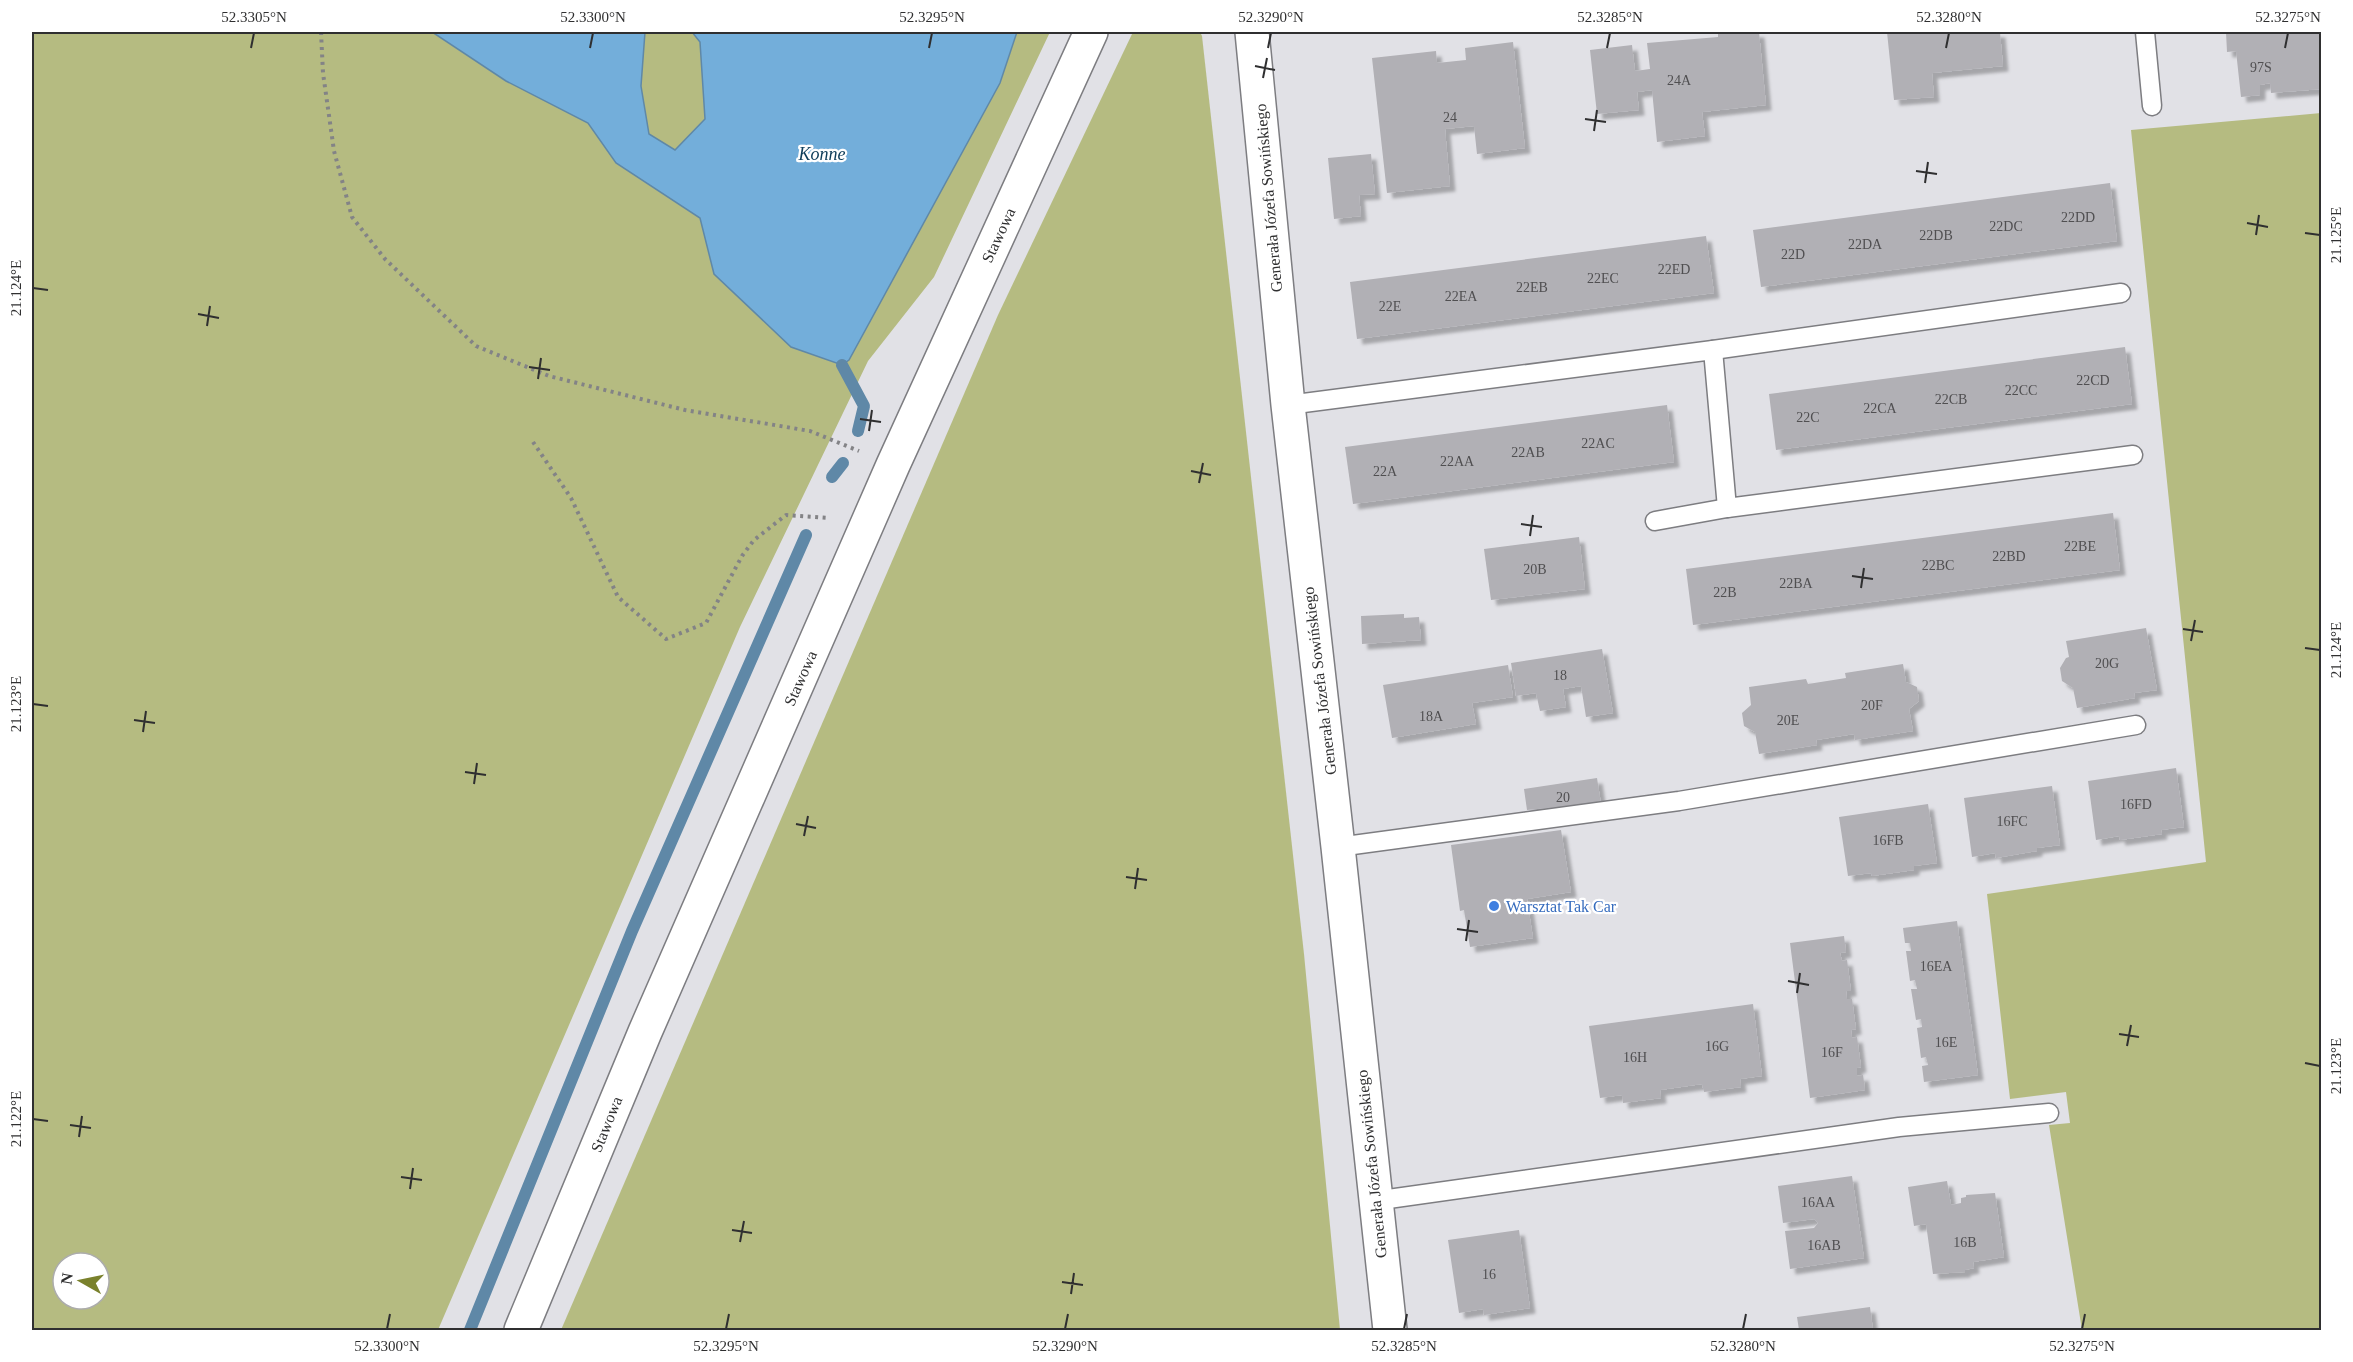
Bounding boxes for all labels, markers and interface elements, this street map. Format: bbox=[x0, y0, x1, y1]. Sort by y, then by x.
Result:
text: 52.3305°N bbox=[221, 9, 287, 25]
text: 52.3300°N bbox=[560, 9, 626, 25]
text: 52.3295°N bbox=[899, 9, 965, 25]
text: 52.3290°N bbox=[1238, 9, 1304, 25]
text: 52.3285°N bbox=[1577, 9, 1643, 25]
text: 52.3280°N bbox=[1916, 9, 1982, 25]
text: 52.3275°N bbox=[2255, 9, 2321, 25]
house number: 97S bbox=[2250, 60, 2272, 75]
house number: 24A bbox=[1667, 73, 1692, 88]
street label: Generała Józefa Sowińskiego bbox=[1252, 103, 1286, 293]
house number: 24 bbox=[1443, 110, 1457, 125]
water label: Konne bbox=[798, 144, 846, 164]
street label: Stawowa bbox=[978, 205, 1019, 265]
text: 21.125°E bbox=[2328, 207, 2344, 263]
house number: 22DD bbox=[2061, 210, 2095, 225]
house number: 22DC bbox=[1989, 219, 2023, 234]
house number: 22DB bbox=[1919, 228, 1953, 243]
house number: 22DA bbox=[1848, 237, 1883, 252]
house number: 22D bbox=[1781, 247, 1805, 262]
text: 21.124°E bbox=[8, 260, 24, 316]
house number: 22ED bbox=[1658, 262, 1690, 277]
house number: 22EC bbox=[1587, 271, 1619, 286]
house number: 22EB bbox=[1516, 280, 1548, 295]
house number: 22EA bbox=[1445, 289, 1478, 304]
house number: 22E bbox=[1379, 299, 1401, 314]
house number: 22CD bbox=[2076, 373, 2110, 388]
house number: 22CC bbox=[2005, 383, 2037, 398]
house number: 22CB bbox=[1935, 392, 1967, 407]
house number: 22CA bbox=[1863, 401, 1898, 416]
house number: 22C bbox=[1796, 410, 1820, 425]
house number: 22AC bbox=[1581, 436, 1615, 451]
house number: 22AB bbox=[1511, 445, 1545, 460]
house number: 22AA bbox=[1440, 454, 1475, 469]
house number: 22A bbox=[1373, 464, 1398, 479]
house number: 22BE bbox=[2064, 539, 2096, 554]
house number: 22BD bbox=[1992, 549, 2026, 564]
house number: 22BC bbox=[1922, 558, 1954, 573]
house number: 20B bbox=[1523, 562, 1547, 577]
house number: 22BA bbox=[1779, 576, 1814, 591]
house number: 22B bbox=[1713, 585, 1737, 600]
street label: Generała Józefa Sowińskiego bbox=[1300, 586, 1340, 776]
text: 21.124°E bbox=[2328, 622, 2344, 678]
street label: Stawowa bbox=[781, 648, 820, 708]
house number: 20G bbox=[2095, 656, 2119, 671]
house number: 18 bbox=[1553, 668, 1567, 683]
text: 21.123°E bbox=[8, 676, 24, 732]
house number: 20F bbox=[1861, 698, 1883, 713]
house number: 18A bbox=[1419, 709, 1444, 724]
house number: 20E bbox=[1777, 713, 1799, 728]
house number: 20 bbox=[1556, 790, 1570, 805]
house number: 16FD bbox=[2120, 797, 2152, 812]
house number: 16FC bbox=[1996, 814, 2028, 829]
house number: 16FB bbox=[1872, 833, 1904, 848]
place label: Warsztat Tak Car bbox=[1506, 898, 1617, 915]
marker: Warsztat Tak Car bbox=[1487, 899, 1501, 913]
house number: 16EA bbox=[1920, 959, 1953, 974]
house number: 16E bbox=[1935, 1035, 1957, 1050]
text: 21.123°E bbox=[2328, 1038, 2344, 1094]
house number: 16G bbox=[1705, 1039, 1729, 1054]
house number: 16F bbox=[1821, 1045, 1843, 1060]
house number: 16H bbox=[1623, 1050, 1647, 1065]
street label: Generała Józefa Sowińskiego bbox=[1353, 1069, 1391, 1259]
text: 21.122°E bbox=[8, 1091, 24, 1147]
street label: Stawowa bbox=[588, 1094, 625, 1155]
house number: 16AA bbox=[1801, 1195, 1836, 1210]
house number: 16B bbox=[1953, 1235, 1977, 1250]
house number: 16AB bbox=[1807, 1238, 1841, 1253]
north arrow bbox=[51, 1251, 111, 1311]
house number: 16 bbox=[1482, 1267, 1496, 1282]
text: N bbox=[57, 1271, 76, 1286]
text: 52.3300°N bbox=[354, 1338, 420, 1354]
text: 52.3295°N bbox=[693, 1338, 759, 1354]
text: 52.3290°N bbox=[1032, 1338, 1098, 1354]
text: 52.3285°N bbox=[1371, 1338, 1437, 1354]
text: 52.3280°N bbox=[1710, 1338, 1776, 1354]
text: 52.3275°N bbox=[2049, 1338, 2115, 1354]

